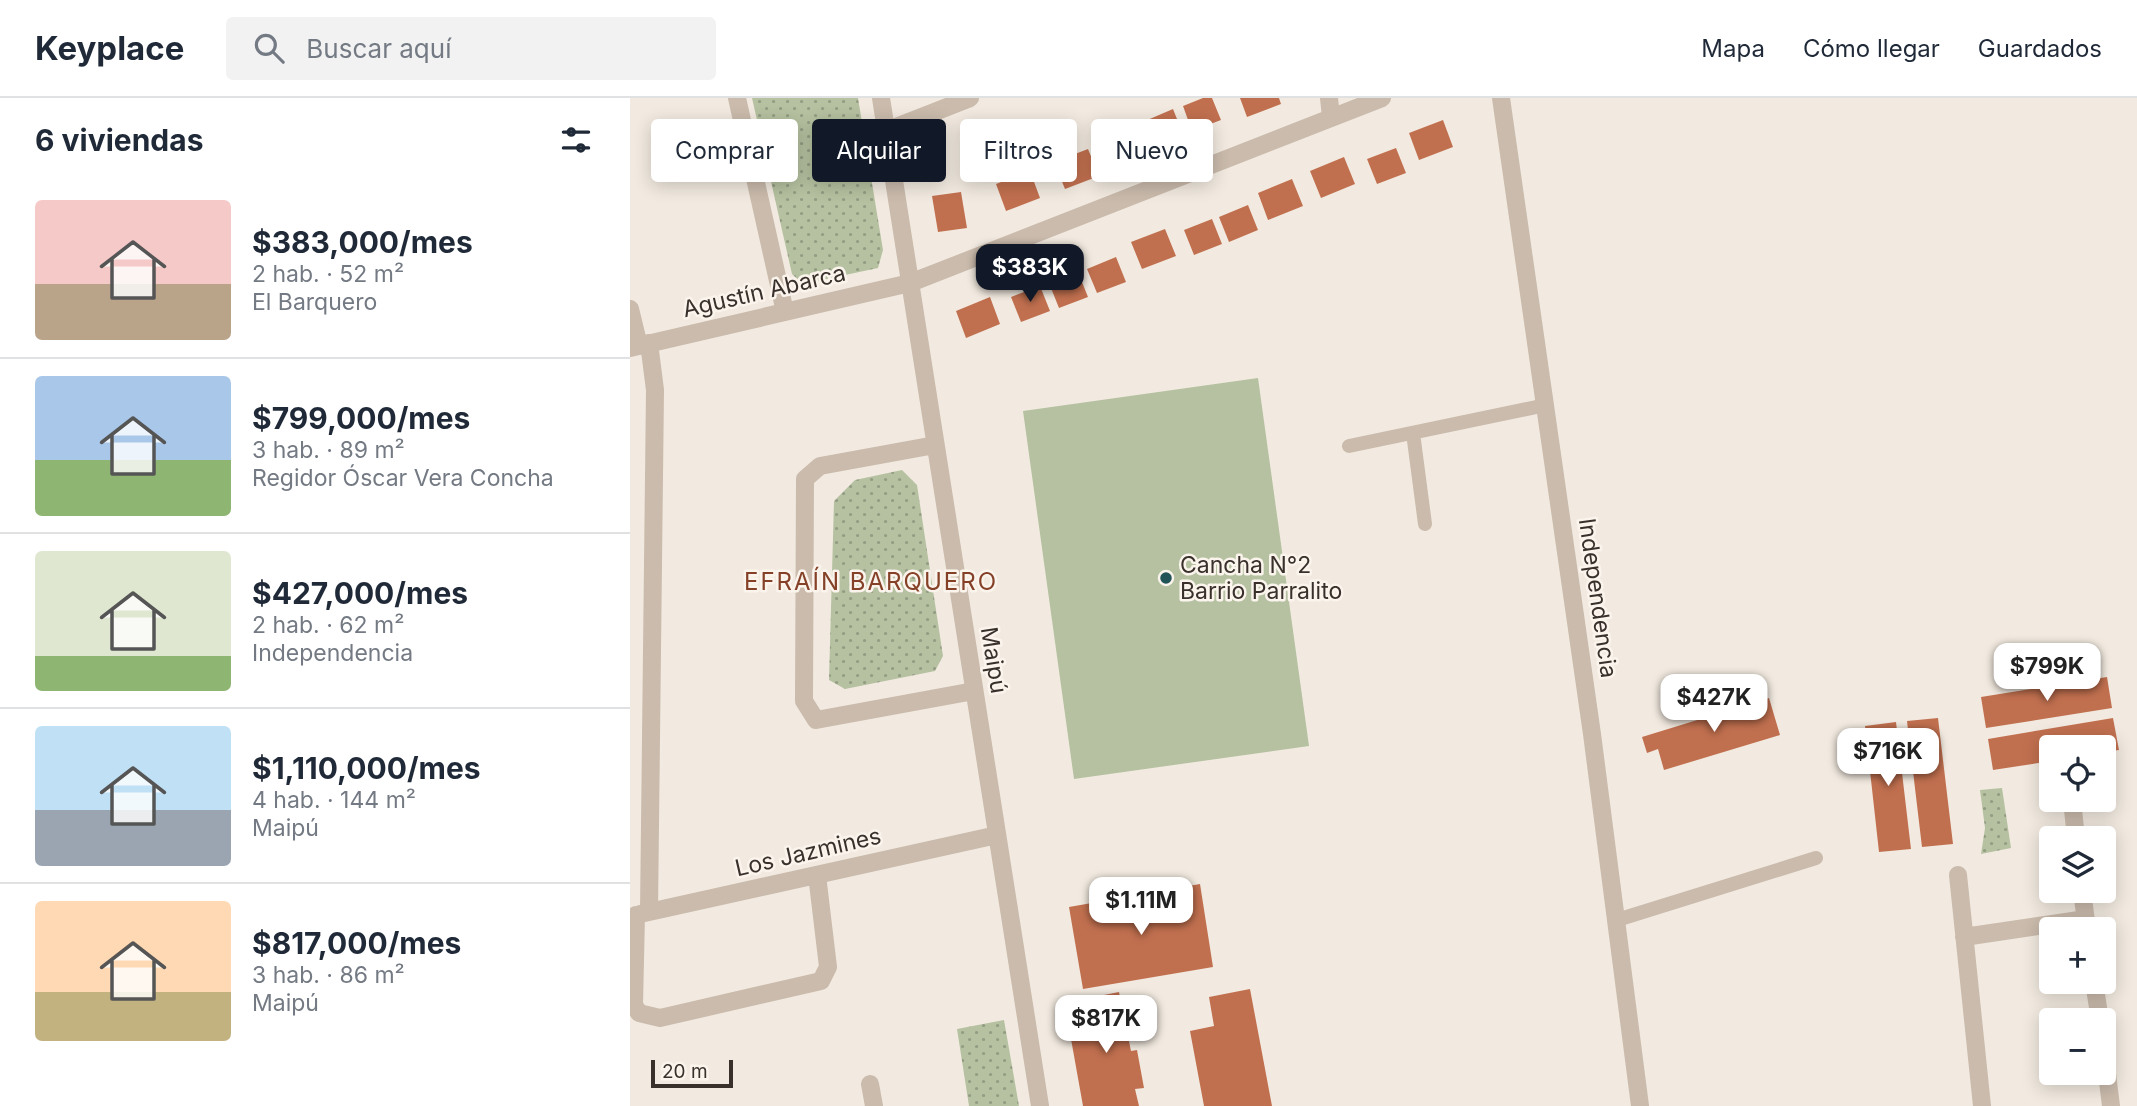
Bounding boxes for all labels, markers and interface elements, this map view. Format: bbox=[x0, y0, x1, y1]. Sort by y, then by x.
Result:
search box bbox=[226, 17, 716, 80]
text: Keyplace bbox=[35, 28, 184, 68]
icon: search bbox=[250, 29, 288, 67]
text: Buscar aquí bbox=[306, 33, 451, 64]
text: Mapa bbox=[1701, 34, 1765, 63]
text: Cómo llegar bbox=[1803, 34, 1940, 63]
text: Guardados bbox=[1978, 34, 2102, 63]
chip: Comprar bbox=[651, 119, 798, 182]
chip: Alquilar bbox=[812, 119, 946, 182]
chip: Filtros bbox=[960, 119, 1077, 182]
chip: Nuevo bbox=[1091, 119, 1213, 182]
icon: filters bbox=[557, 121, 595, 159]
text: 6 viviendas bbox=[35, 122, 204, 158]
text: $383,000/mes bbox=[252, 224, 473, 260]
icon: home bbox=[91, 228, 175, 312]
pin: $383K bbox=[981, 244, 1079, 304]
text: $383K bbox=[992, 253, 1068, 281]
street label: Agustín Abarca bbox=[680, 259, 848, 323]
text: 2 hab. · 52 m² bbox=[252, 260, 404, 288]
text: El Barquero bbox=[252, 288, 377, 316]
text: $799,000/mes bbox=[252, 400, 470, 436]
icon: home bbox=[91, 404, 175, 488]
text: 3 hab. · 89 m² bbox=[252, 436, 405, 464]
text: Regidor Óscar Vera Concha bbox=[252, 464, 554, 492]
street label: Independencia bbox=[1573, 516, 1623, 680]
place label: Cancha N°2 Barrio Parralito bbox=[1180, 551, 1342, 605]
district label: EFRAÍN BARQUERO bbox=[744, 566, 998, 596]
marker: Cancha N°2 Barrio Parralito bbox=[1158, 570, 1174, 586]
text: $427,000/mes bbox=[252, 575, 468, 611]
icon: home bbox=[91, 579, 175, 663]
text: 2 hab. · 62 m² bbox=[252, 611, 404, 639]
street label: Maipú bbox=[975, 625, 1013, 695]
text: Independencia bbox=[252, 639, 413, 667]
pin: $799K bbox=[1998, 644, 2096, 703]
text: $799K bbox=[2010, 652, 2084, 680]
pin: $427K bbox=[1665, 674, 1763, 734]
text: $427K bbox=[1676, 683, 1752, 711]
pin: $716K bbox=[1839, 728, 1937, 788]
map controls bbox=[2039, 735, 2116, 1085]
button: locate bbox=[2039, 735, 2116, 812]
text: $716K bbox=[1853, 737, 1923, 765]
text: $1,110,000/mes bbox=[252, 750, 481, 786]
icon: home bbox=[91, 754, 175, 838]
text: 4 hab. · 144 m² bbox=[252, 786, 416, 814]
text: Maipú bbox=[252, 814, 319, 842]
street label: Los Jazmines bbox=[732, 822, 884, 882]
button: layers bbox=[2039, 826, 2116, 903]
pin: $1.11M bbox=[1084, 878, 1198, 937]
text: $1.11M bbox=[1105, 886, 1177, 914]
button: + bbox=[2039, 917, 2116, 994]
text: $817,000/mes bbox=[252, 925, 461, 961]
icon: home bbox=[91, 929, 175, 1013]
text: 3 hab. · 86 m² bbox=[252, 961, 405, 989]
text: Maipú bbox=[252, 989, 319, 1017]
pin: $817K bbox=[1057, 996, 1155, 1055]
text: $817K bbox=[1071, 1004, 1141, 1032]
button: − bbox=[2039, 1008, 2116, 1085]
scale bar bbox=[651, 1057, 733, 1089]
text: 20 m bbox=[662, 1060, 708, 1083]

